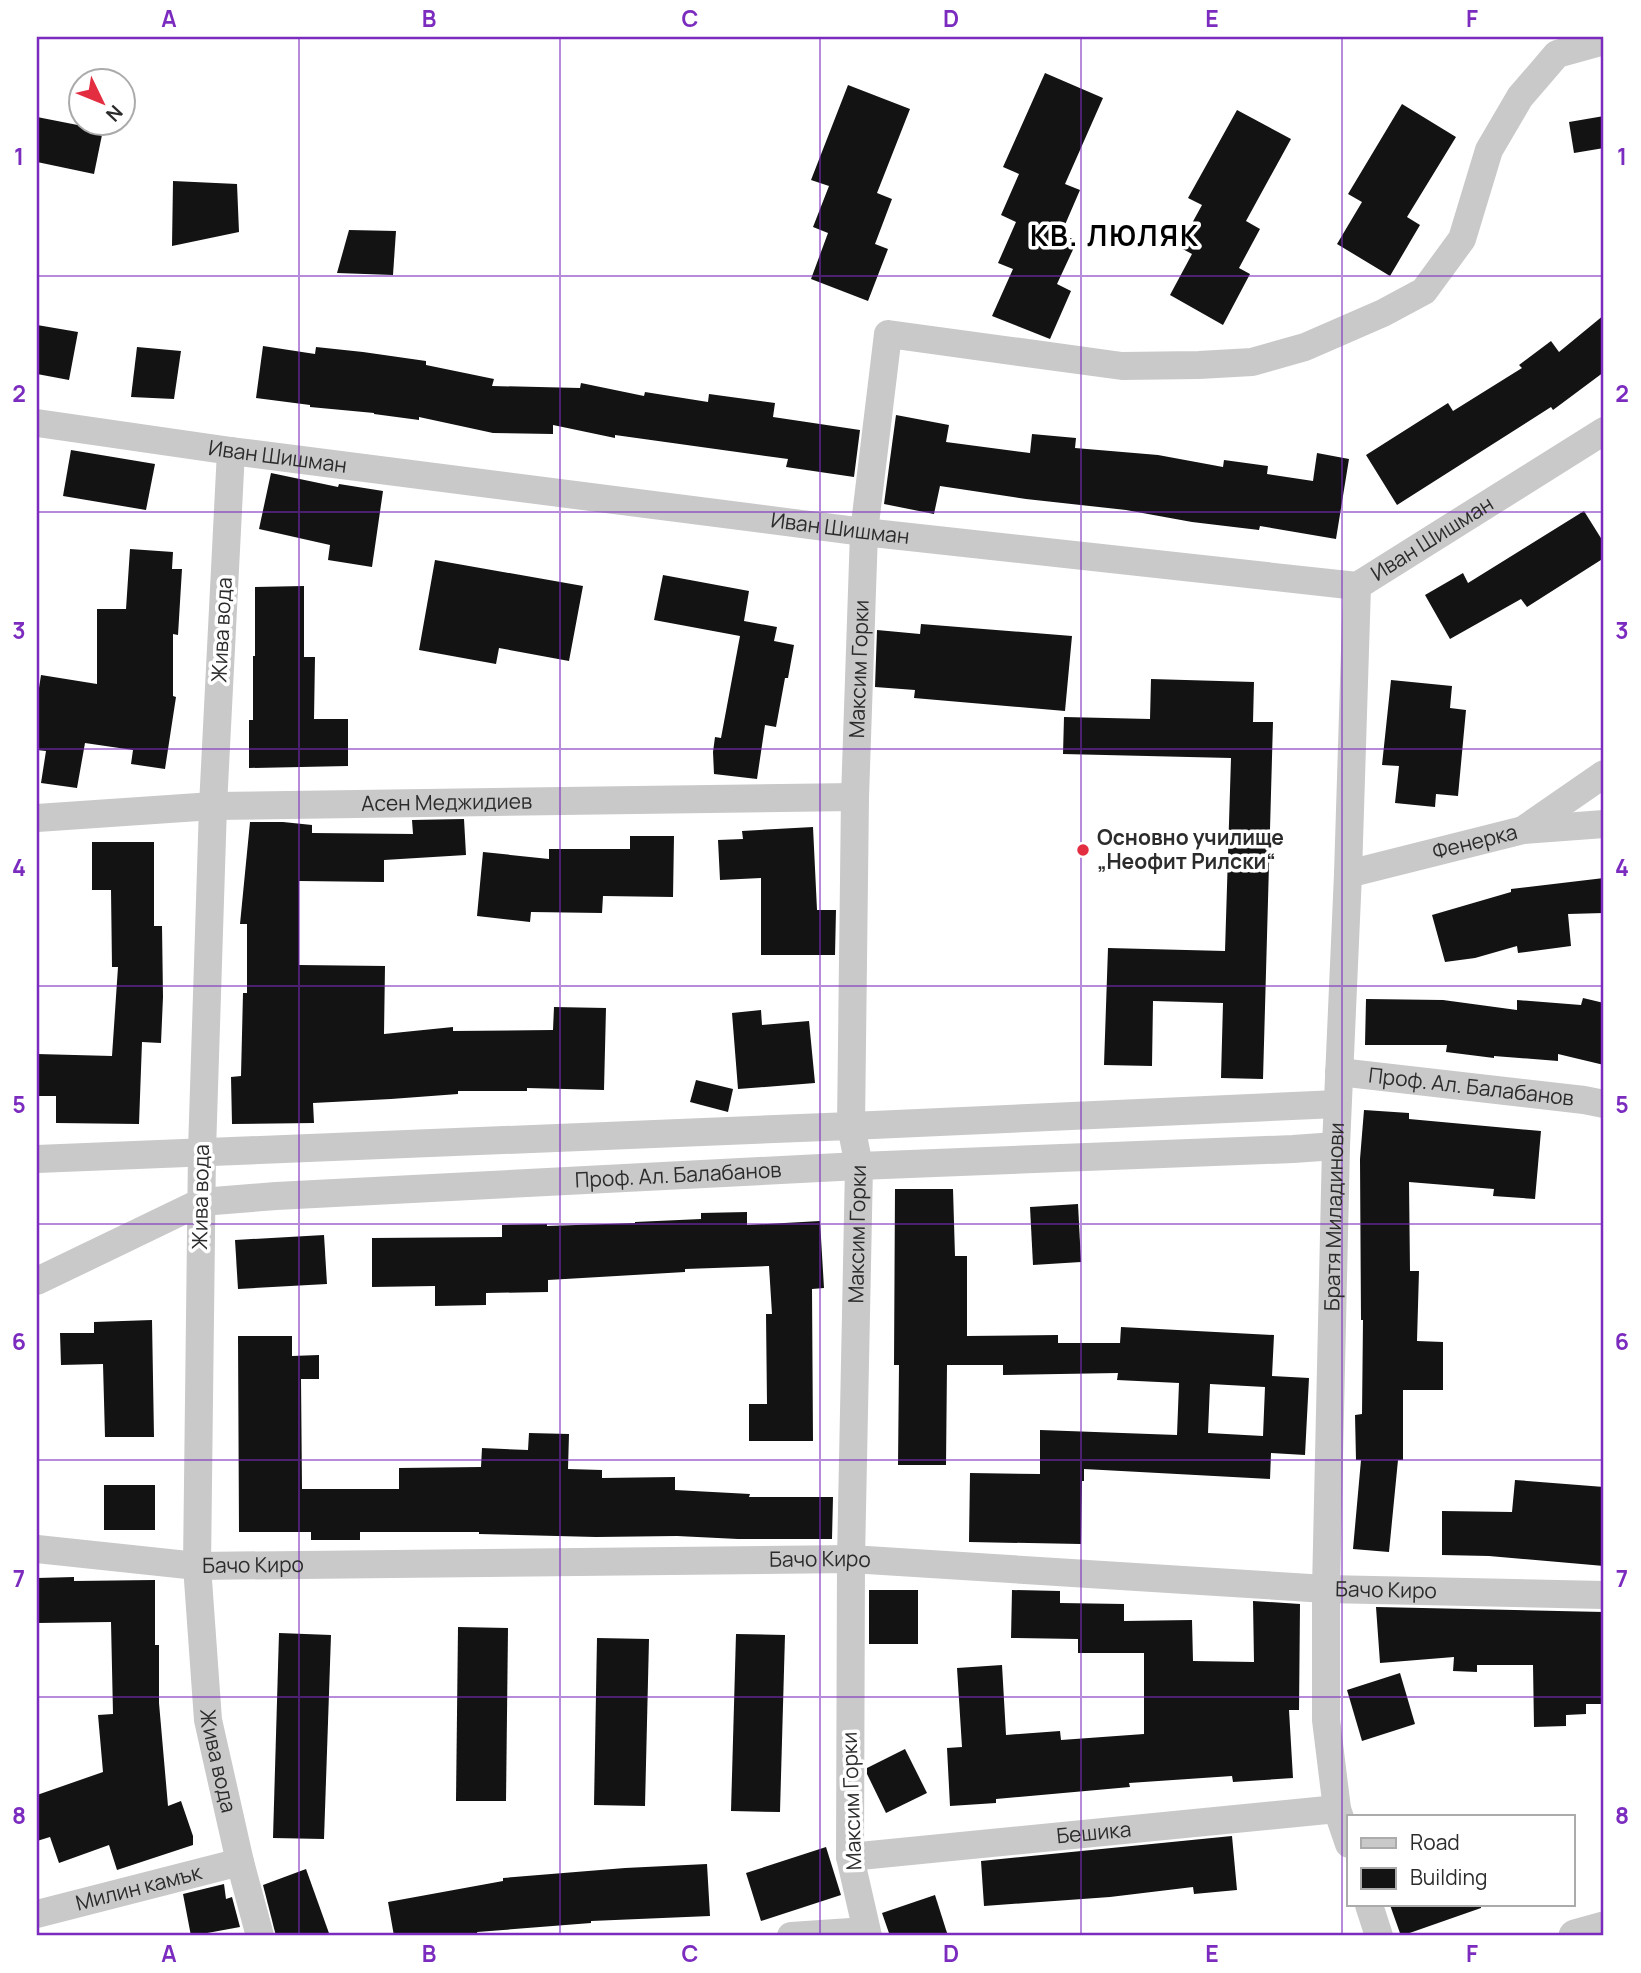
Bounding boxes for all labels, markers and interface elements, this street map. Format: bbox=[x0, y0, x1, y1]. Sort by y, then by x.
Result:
text: A bbox=[161, 2, 177, 34]
text: B bbox=[422, 2, 436, 34]
text: C bbox=[682, 2, 699, 34]
text: D bbox=[943, 2, 959, 34]
text: E bbox=[1205, 2, 1219, 34]
text: F bbox=[1466, 2, 1478, 34]
north arrow bbox=[66, 66, 136, 136]
text: N bbox=[100, 100, 129, 127]
text: 1 bbox=[14, 140, 24, 172]
text: 1 bbox=[1617, 140, 1627, 172]
district label: КВ. ЛЮЛЯК bbox=[1030, 216, 1200, 254]
text: 2 bbox=[12, 377, 26, 409]
text: 2 bbox=[1615, 377, 1629, 409]
street label: Иван Шишман bbox=[207, 433, 349, 479]
street label: Иван Шишман bbox=[1365, 489, 1498, 587]
street label: Иван Шишман bbox=[769, 505, 911, 550]
street label: Жива вода bbox=[204, 576, 238, 683]
street label: Максим Горки bbox=[842, 599, 875, 739]
text: 3 bbox=[12, 614, 26, 646]
text: 3 bbox=[1615, 614, 1629, 646]
street label: Асен Меджидиев bbox=[361, 787, 532, 817]
street label: Фенерка bbox=[1429, 817, 1520, 865]
place label: Основно училище „Неофит Рилски“ bbox=[1097, 823, 1284, 875]
marker: Основно училище „Неофит Рилски“ bbox=[1075, 842, 1091, 858]
text: 4 bbox=[12, 851, 26, 883]
text: 4 bbox=[1615, 851, 1629, 883]
street label: Проф. Ал. Балабанов bbox=[1367, 1060, 1576, 1112]
text: 5 bbox=[12, 1088, 26, 1120]
text: 5 bbox=[1615, 1088, 1629, 1120]
street label: Братя Миладинови bbox=[1317, 1122, 1350, 1311]
street label: Жива вода bbox=[185, 1144, 215, 1250]
street label: Проф. Ал. Балабанов bbox=[574, 1155, 782, 1194]
street label: Максим Горки bbox=[841, 1165, 872, 1304]
text: 6 bbox=[12, 1325, 26, 1357]
text: 6 bbox=[1615, 1325, 1629, 1357]
street label: Бачо Киро bbox=[769, 1544, 872, 1573]
street label: Бачо Киро bbox=[202, 1550, 304, 1579]
text: 7 bbox=[13, 1562, 25, 1594]
text: 7 bbox=[1616, 1562, 1628, 1594]
street label: Бачо Киро bbox=[1335, 1574, 1437, 1604]
street label: Жива вода bbox=[194, 1708, 243, 1815]
street label: Максим Горки bbox=[835, 1731, 867, 1871]
text: 8 bbox=[12, 1799, 26, 1831]
text: 8 bbox=[1615, 1799, 1629, 1831]
street label: Бешика bbox=[1055, 1814, 1132, 1850]
legend bbox=[1347, 1815, 1574, 1906]
text: Road bbox=[1410, 1828, 1460, 1856]
street label: Милин камък bbox=[72, 1857, 205, 1917]
text: Building bbox=[1410, 1863, 1487, 1891]
text: A bbox=[161, 1937, 177, 1969]
text: B bbox=[422, 1937, 436, 1969]
text: C bbox=[682, 1937, 699, 1969]
text: D bbox=[943, 1937, 959, 1969]
text: E bbox=[1205, 1937, 1219, 1969]
text: F bbox=[1466, 1937, 1478, 1969]

